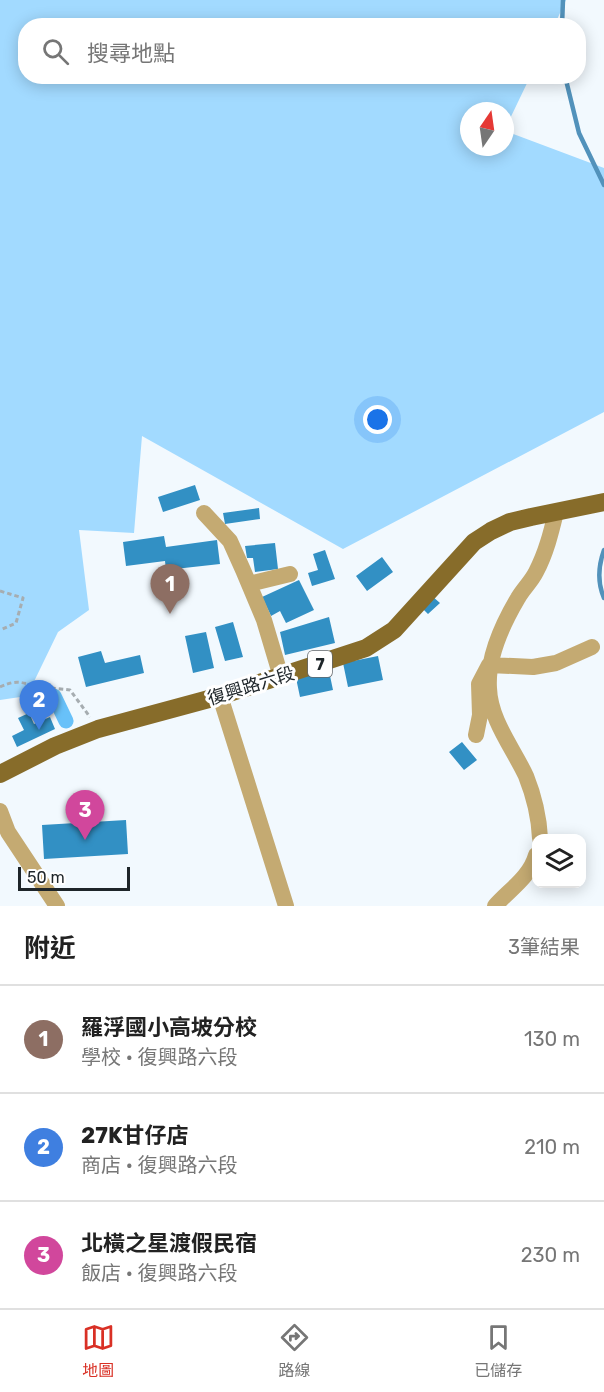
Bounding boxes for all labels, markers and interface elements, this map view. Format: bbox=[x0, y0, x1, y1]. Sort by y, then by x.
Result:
search box bbox=[18, 18, 586, 84]
icon: search bbox=[39, 35, 72, 68]
text: 搜尋地點 bbox=[87, 40, 175, 67]
north arrow bbox=[460, 102, 514, 156]
your location bbox=[363, 405, 392, 434]
pin: 1 bbox=[150, 564, 190, 614]
road number: 7 bbox=[308, 651, 332, 677]
street label: 復興路六段 bbox=[205, 662, 297, 710]
pin: 2 bbox=[20, 680, 58, 730]
pin: 3 bbox=[66, 790, 104, 840]
map controls bbox=[532, 834, 586, 888]
button: layers bbox=[532, 834, 586, 888]
scale bar bbox=[18, 864, 130, 892]
text: 50 m bbox=[27, 868, 65, 887]
text: 附近 bbox=[24, 933, 76, 964]
text: 3筆結果 bbox=[508, 935, 580, 959]
text: 羅浮國小高坡分校 bbox=[81, 1014, 257, 1041]
text: 1 bbox=[39, 1027, 48, 1051]
text: 130 m bbox=[524, 1027, 580, 1051]
text: 學校 · 復興路六段 bbox=[81, 1045, 237, 1069]
text: 27K甘仔店 bbox=[81, 1122, 189, 1149]
text: 2 bbox=[37, 1135, 50, 1159]
text: 210 m bbox=[524, 1135, 580, 1159]
text: 商店 · 復興路六段 bbox=[81, 1153, 237, 1177]
text: 北橫之星渡假民宿 bbox=[81, 1230, 257, 1257]
text: 3 bbox=[37, 1243, 50, 1267]
text: 230 m bbox=[521, 1243, 580, 1267]
text: 飯店 · 復興路六段 bbox=[81, 1261, 237, 1285]
tab: 地圖 bbox=[82, 1321, 115, 1381]
tab: 路線 bbox=[278, 1321, 311, 1381]
tab: 已儲存 bbox=[474, 1321, 522, 1381]

